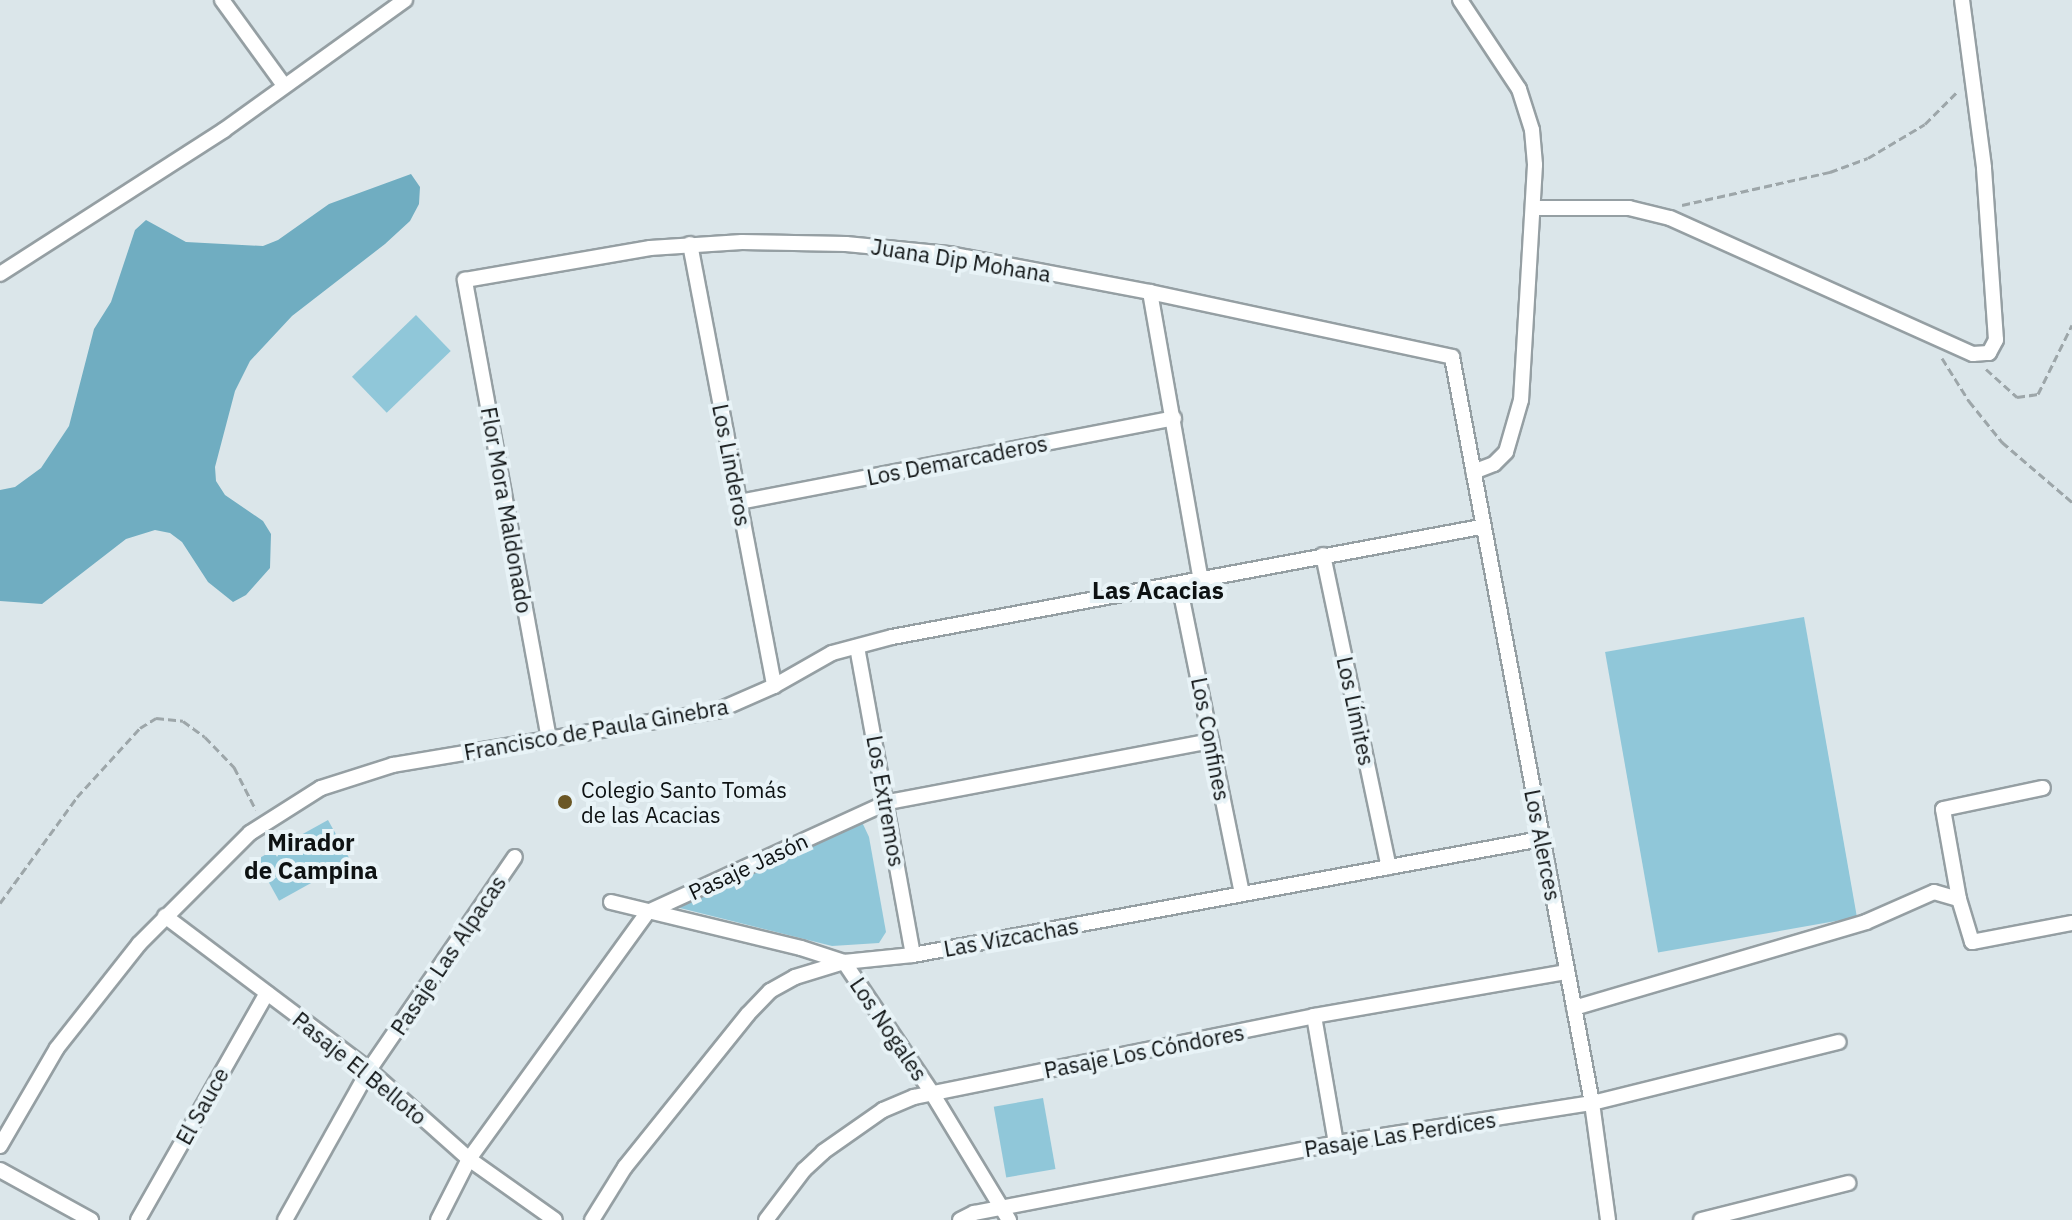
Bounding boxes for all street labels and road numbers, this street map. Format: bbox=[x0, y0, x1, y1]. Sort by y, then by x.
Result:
street label: Juana Dip Mohana bbox=[869, 233, 1053, 287]
street label: Los Linderos bbox=[707, 402, 757, 528]
street label: Flor Mora Maldonado bbox=[476, 405, 538, 615]
street label: Los Demarcaderos bbox=[864, 430, 1050, 490]
street label: Los Límites bbox=[1332, 654, 1380, 768]
street label: Los Confines bbox=[1186, 675, 1236, 803]
street label: Francisco de Paula Ginebra bbox=[462, 693, 730, 765]
street label: Los Extremos bbox=[861, 733, 911, 869]
street label: Los Alerces bbox=[1519, 787, 1567, 903]
street label: Pasaje Jasón bbox=[684, 827, 812, 905]
street label: Pasaje Las Alpacas bbox=[385, 870, 511, 1040]
street label: Las Vizcachas bbox=[942, 912, 1080, 962]
street label: Los Nogales bbox=[845, 972, 933, 1086]
street label: Pasaje El Belloto bbox=[288, 1006, 432, 1130]
street label: Pasaje Los Cóndores bbox=[1042, 1019, 1246, 1083]
street label: El Sauce bbox=[170, 1063, 234, 1149]
street label: Pasaje Las Perdices bbox=[1302, 1106, 1498, 1162]

